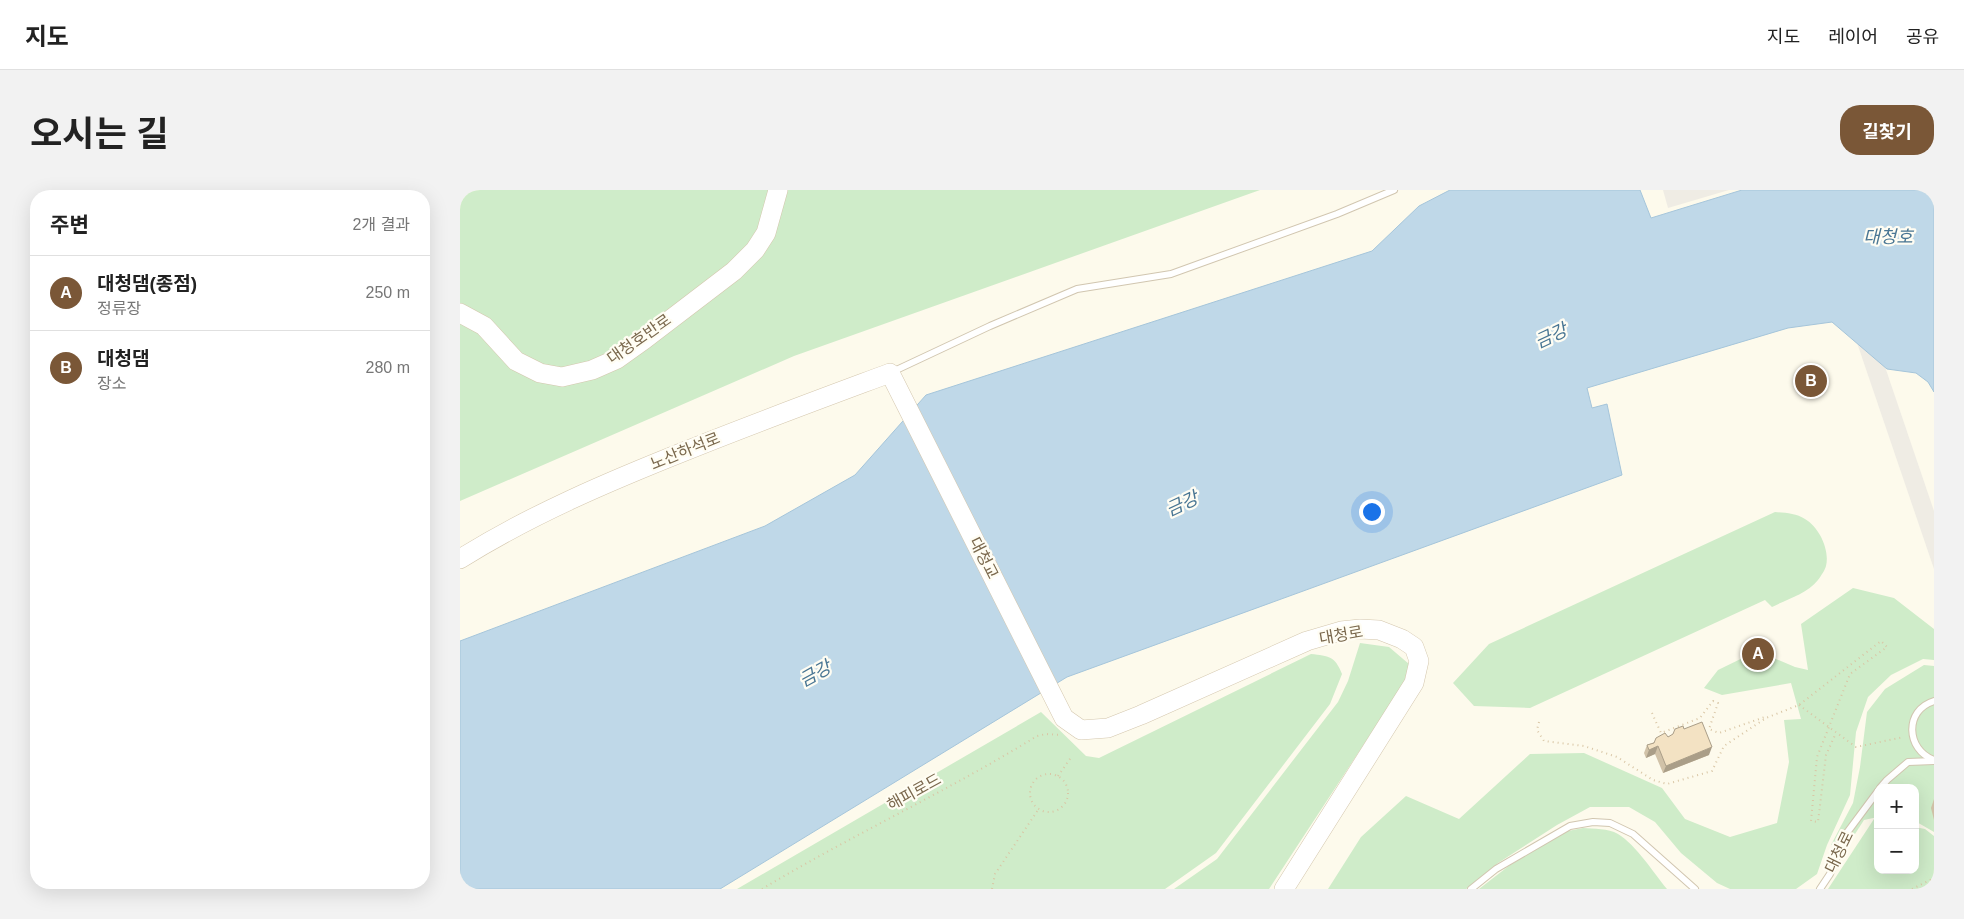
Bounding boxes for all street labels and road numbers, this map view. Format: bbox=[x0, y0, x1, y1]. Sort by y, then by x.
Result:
street label: 대청호반로 bbox=[604, 311, 674, 367]
street label: 노산하석로 bbox=[648, 429, 723, 473]
street label: 대청교 bbox=[966, 534, 1002, 582]
street label: 대청로 bbox=[1318, 623, 1364, 647]
street label: 해피로드 bbox=[884, 770, 944, 814]
street label: 대청로 bbox=[1822, 828, 1856, 876]

